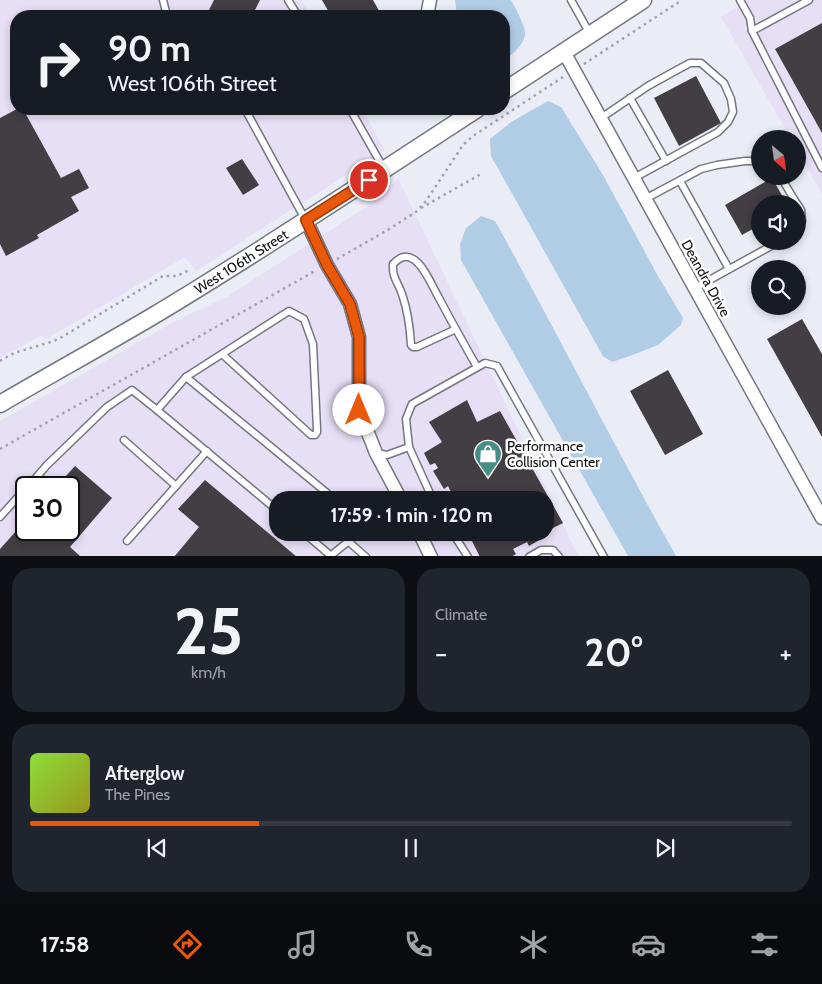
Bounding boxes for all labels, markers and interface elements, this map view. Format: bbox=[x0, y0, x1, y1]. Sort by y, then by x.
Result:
text: 90 m bbox=[108, 27, 191, 70]
icon: right bbox=[25, 30, 90, 95]
text: West 106th Street bbox=[108, 70, 277, 97]
north arrow bbox=[751, 130, 806, 185]
map controls bbox=[751, 130, 806, 315]
pin bbox=[348, 159, 390, 201]
icon: arrive bbox=[355, 166, 383, 194]
button: sound bbox=[751, 195, 806, 250]
street label: West 106th Street bbox=[191, 225, 292, 298]
street label: Deandra Drive bbox=[677, 236, 735, 320]
button: search bbox=[751, 260, 806, 315]
position arrow bbox=[332, 383, 384, 435]
place label: Performance Collision Center bbox=[507, 437, 600, 471]
shop icon: Performance Collision Center bbox=[473, 439, 503, 478]
speed limit sign: 30 bbox=[15, 476, 80, 541]
text: 17:59 · 1 min · 120 m bbox=[331, 504, 492, 527]
text: 25 bbox=[174, 591, 243, 670]
text: Climate bbox=[435, 605, 487, 624]
text: 20° bbox=[585, 629, 642, 676]
text: − bbox=[435, 636, 447, 670]
text: + bbox=[780, 636, 792, 670]
text: km/h bbox=[191, 663, 226, 682]
text: Afterglow bbox=[105, 762, 185, 785]
text: The Pines bbox=[105, 785, 170, 804]
icon: previous bbox=[143, 834, 171, 862]
icon: pause bbox=[397, 834, 425, 862]
icon: next bbox=[651, 834, 679, 862]
icon: directions bbox=[170, 927, 205, 962]
icon: music bbox=[285, 927, 320, 962]
icon: phone bbox=[401, 927, 436, 962]
icon: climate bbox=[516, 927, 551, 962]
icon: car bbox=[631, 927, 666, 962]
icon: filters bbox=[747, 927, 782, 962]
text: 17:58 bbox=[40, 931, 90, 958]

